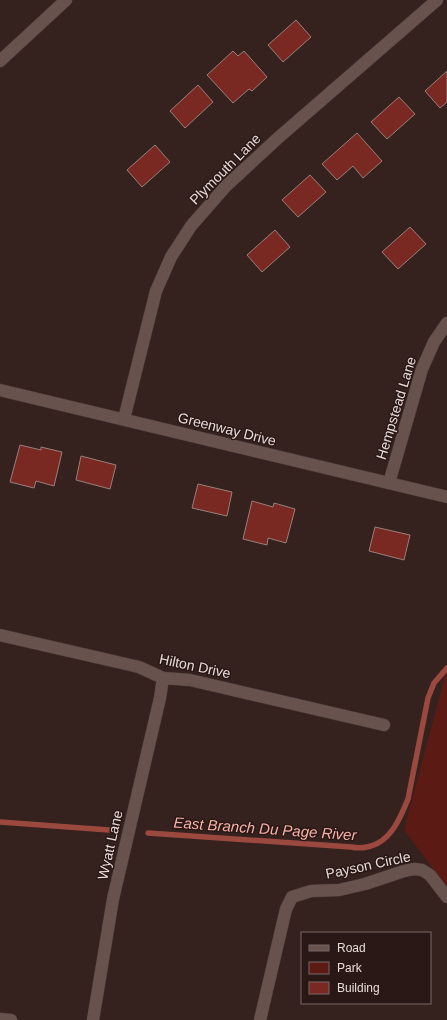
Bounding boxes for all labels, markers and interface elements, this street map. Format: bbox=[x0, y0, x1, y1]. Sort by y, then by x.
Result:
street label: Plymouth Lane bbox=[186, 130, 264, 208]
street label: Hempstead Lane bbox=[373, 354, 419, 461]
street label: Greenway Drive bbox=[176, 409, 278, 449]
street label: Hilton Drive bbox=[158, 651, 232, 681]
street label: Wyatt Lane bbox=[94, 809, 126, 881]
water label: East Branch Du Page River bbox=[173, 814, 358, 843]
street label: Payson Circle bbox=[324, 848, 412, 882]
legend bbox=[301, 932, 431, 1004]
text: Road bbox=[337, 941, 366, 955]
text: Park bbox=[337, 961, 363, 975]
text: Building bbox=[337, 981, 380, 995]

